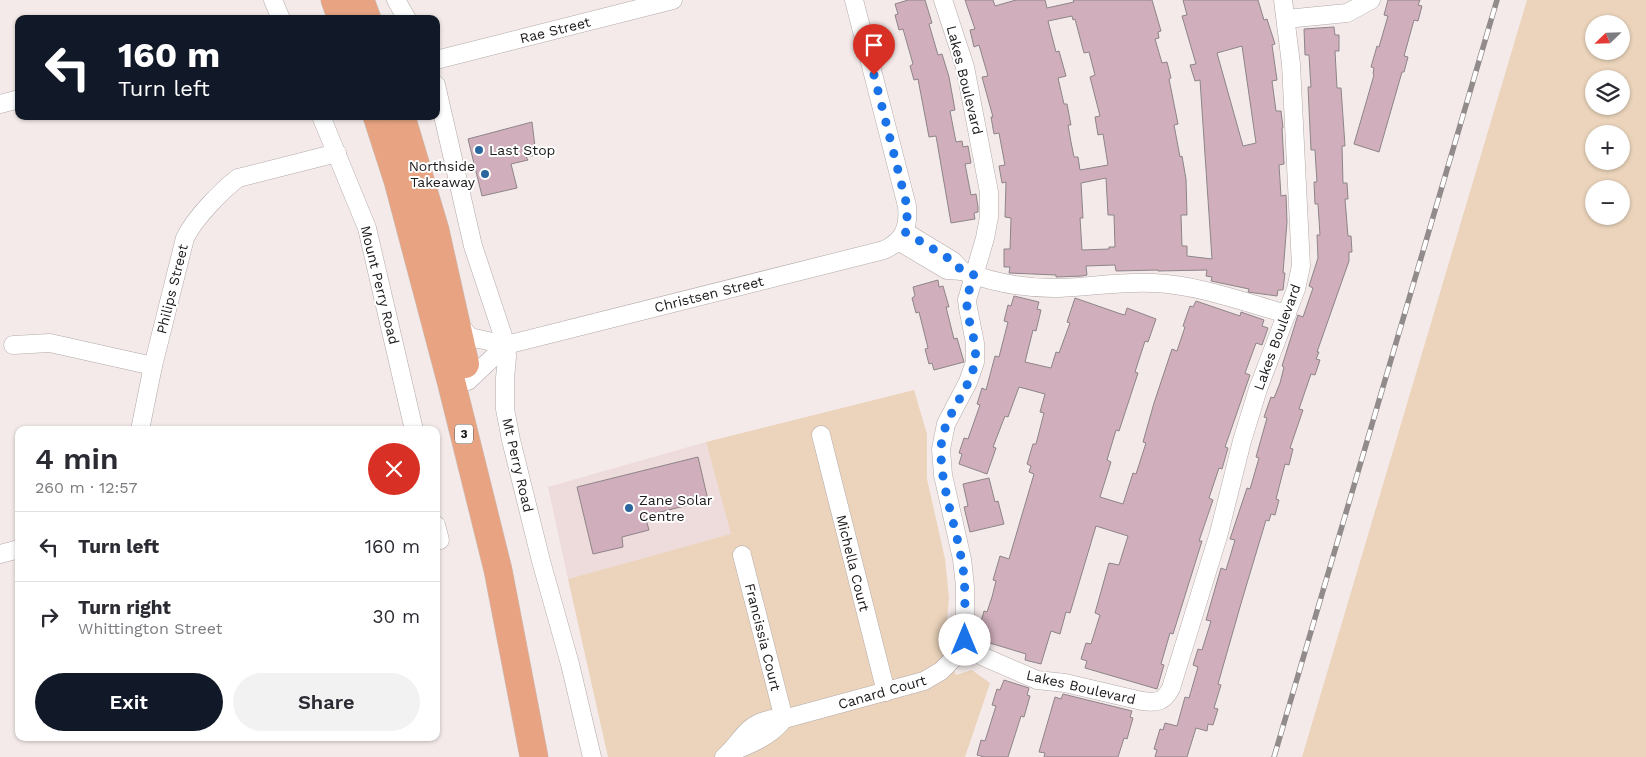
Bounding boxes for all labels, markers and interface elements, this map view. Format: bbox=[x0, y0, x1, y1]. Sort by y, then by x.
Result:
street label: Rae Street bbox=[518, 13, 592, 46]
north arrow bbox=[1585, 15, 1630, 60]
map controls bbox=[1585, 15, 1630, 225]
pin bbox=[853, 24, 895, 75]
street label: Lakes Boulevard bbox=[944, 24, 986, 136]
icon: arrive bbox=[860, 31, 888, 59]
text: 160 m bbox=[118, 34, 220, 76]
icon: left bbox=[35, 35, 100, 100]
button: layers bbox=[1585, 70, 1630, 115]
text: Turn left bbox=[118, 76, 210, 101]
button: + bbox=[1585, 125, 1630, 170]
place label: Last Stop bbox=[489, 142, 555, 158]
marker: Last Stop bbox=[473, 144, 485, 156]
place label: Northside Takeaway bbox=[409, 158, 476, 190]
marker: Northside Takeaway bbox=[479, 168, 491, 180]
button: − bbox=[1585, 180, 1630, 225]
street label: Mount Perry Road bbox=[358, 224, 402, 346]
street label: Philips Street bbox=[153, 242, 191, 336]
street label: Christsen Street bbox=[653, 273, 765, 315]
street label: Lakes Boulevard bbox=[1250, 282, 1304, 392]
street label: Mt Perry Road bbox=[499, 416, 537, 514]
road number: 3 bbox=[455, 424, 473, 444]
text: 4 min bbox=[35, 441, 119, 476]
button: close bbox=[368, 443, 420, 495]
text: 260 m · 12:57 bbox=[35, 478, 138, 497]
place label: Zane Solar Centre bbox=[639, 492, 713, 524]
marker: Zane Solar Centre bbox=[623, 502, 635, 514]
street label: Michella Court bbox=[833, 513, 873, 613]
icon: left bbox=[35, 533, 63, 561]
text: Turn left bbox=[78, 535, 159, 558]
text: 160 m bbox=[365, 535, 420, 558]
street label: Francissia Court bbox=[742, 582, 784, 693]
text: Turn right bbox=[78, 596, 171, 619]
icon: right bbox=[35, 603, 63, 631]
text: 30 m bbox=[373, 605, 420, 628]
position arrow bbox=[938, 613, 990, 665]
text: Whittington Street bbox=[78, 619, 222, 638]
street label: Lakes Boulevard bbox=[1025, 667, 1137, 707]
street label: Canard Court bbox=[836, 672, 928, 712]
button: Exit bbox=[35, 673, 223, 731]
button: Share bbox=[233, 673, 420, 731]

